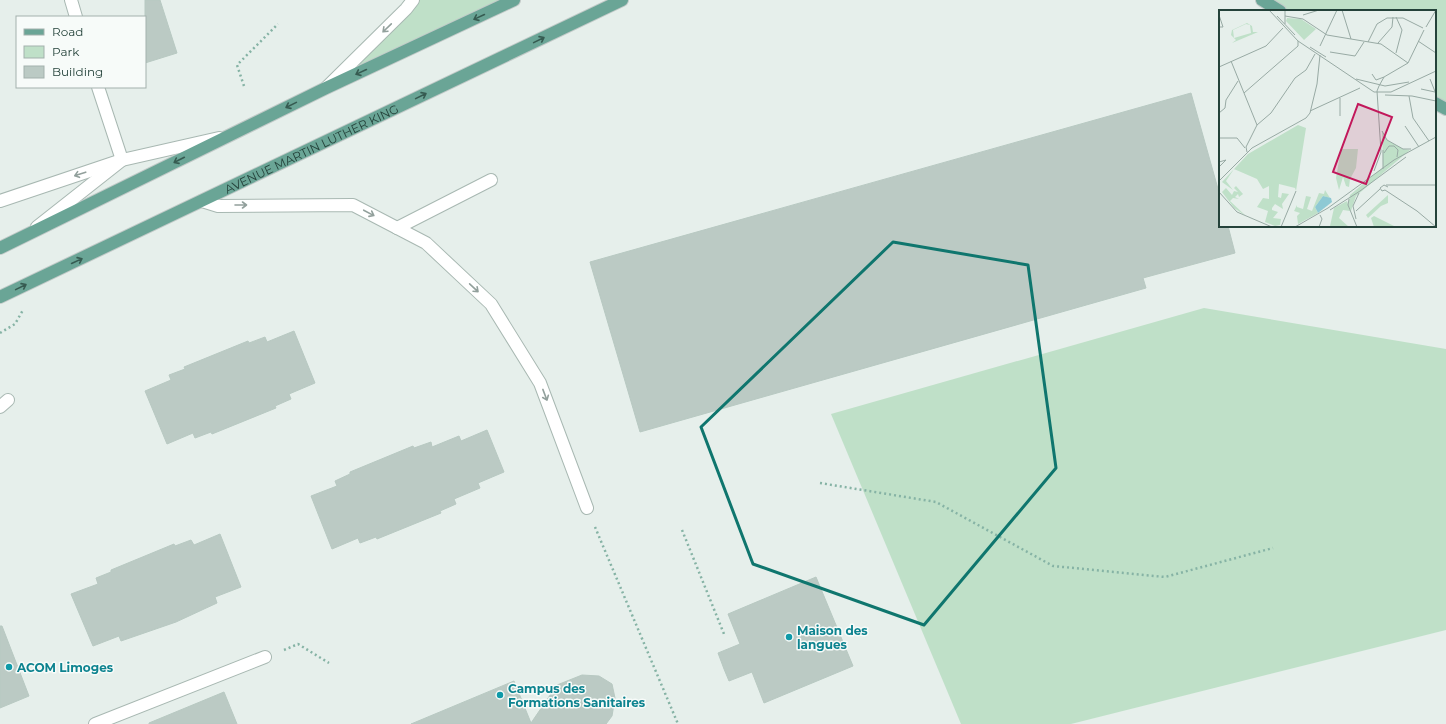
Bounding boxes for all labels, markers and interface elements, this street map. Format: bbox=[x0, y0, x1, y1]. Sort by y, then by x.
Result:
inset map bbox=[1219, 10, 1436, 227]
one-way arrow bbox=[473, 13, 485, 21]
legend bbox=[16, 16, 146, 88]
text: Road bbox=[52, 24, 83, 39]
one-way arrow bbox=[382, 24, 392, 33]
one-way arrow bbox=[532, 36, 544, 43]
text: Park bbox=[52, 44, 80, 59]
text: Building bbox=[52, 64, 103, 79]
one-way arrow bbox=[355, 69, 367, 76]
one-way arrow bbox=[415, 92, 427, 99]
street label: AVENUE MARTIN LUTHER KING bbox=[222, 100, 401, 196]
one-way arrow bbox=[285, 102, 297, 109]
one-way arrow bbox=[173, 157, 185, 164]
one-way arrow bbox=[75, 170, 87, 178]
one-way arrow bbox=[234, 201, 247, 209]
one-way arrow bbox=[362, 210, 374, 217]
one-way arrow bbox=[70, 257, 82, 264]
one-way arrow bbox=[14, 283, 26, 290]
one-way arrow bbox=[469, 283, 479, 292]
one-way arrow bbox=[541, 389, 549, 401]
place label: Maison des langues bbox=[797, 623, 868, 652]
marker: Maison des langues bbox=[784, 632, 794, 642]
place label: ACOM Limoges bbox=[16, 660, 114, 675]
marker: ACOM Limoges bbox=[4, 662, 14, 672]
place label: Campus des Formations Sanitaires bbox=[508, 681, 646, 710]
marker: Campus des Formations Sanitaires bbox=[495, 690, 505, 700]

